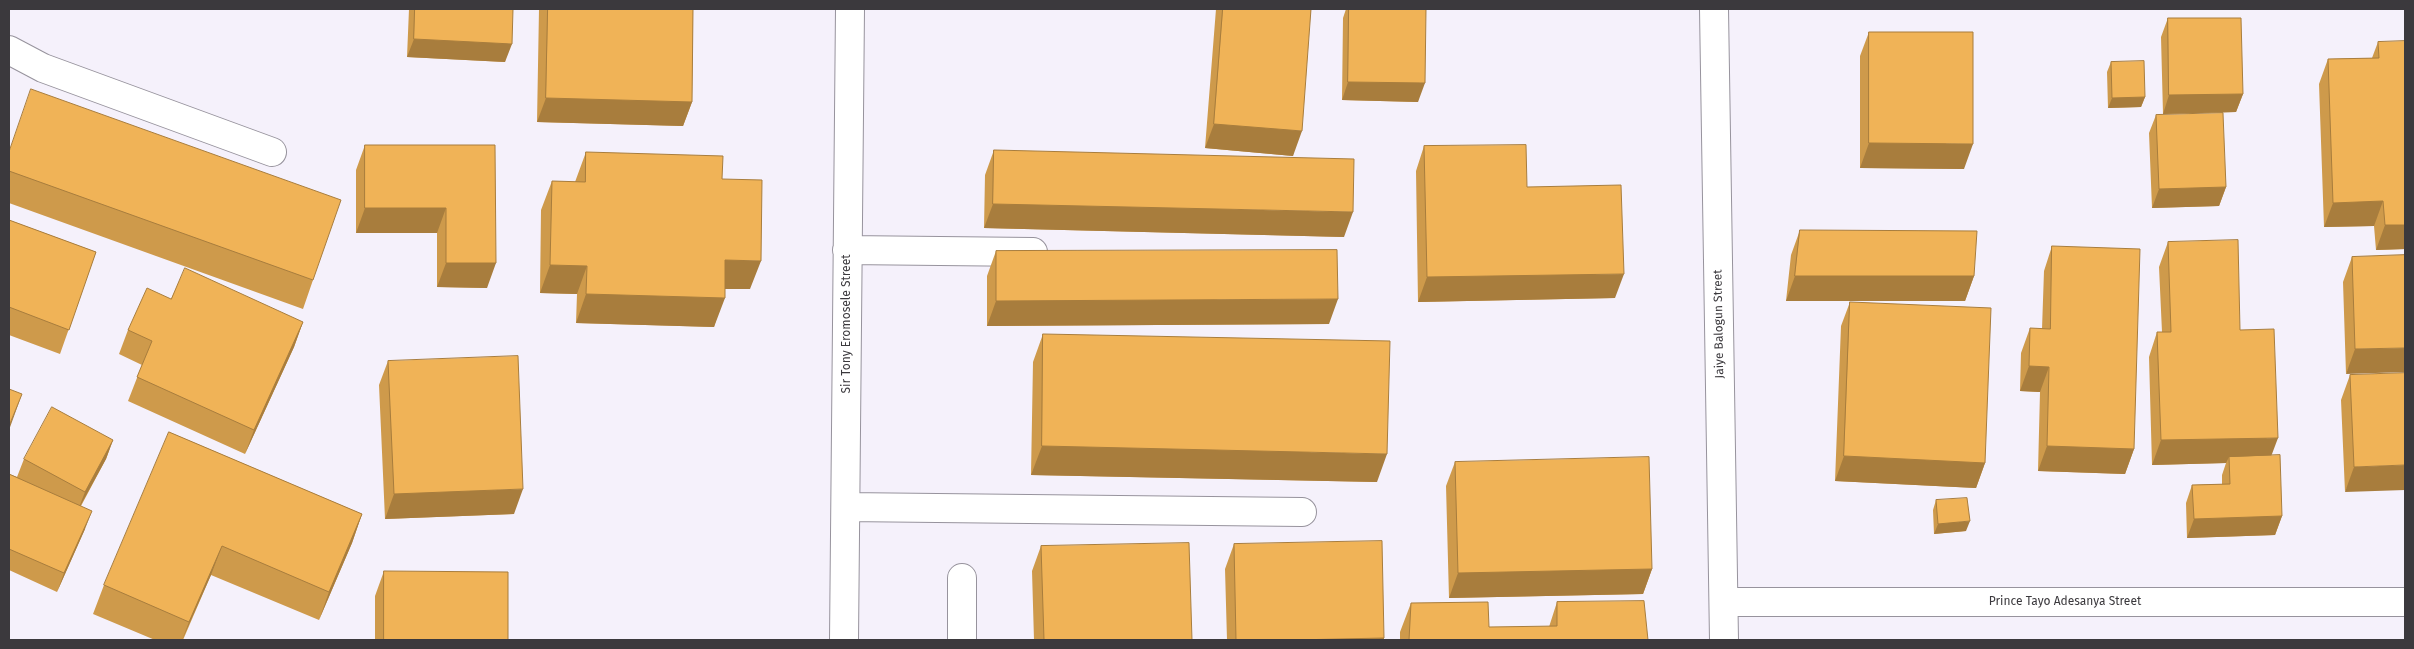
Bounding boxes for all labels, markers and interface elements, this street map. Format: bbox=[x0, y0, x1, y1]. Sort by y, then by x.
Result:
street label: Sir Tony Eromosele Street bbox=[840, 254, 854, 394]
street label: Jaiye Balogun Street bbox=[1711, 269, 1727, 379]
street label: Prince Tayo Adesanya Street bbox=[1989, 595, 2141, 609]

